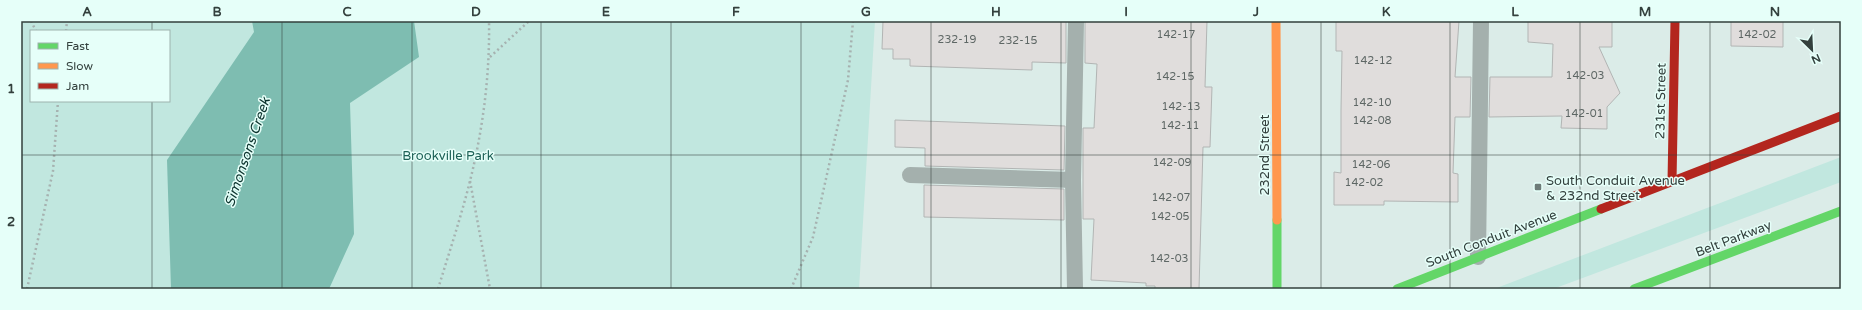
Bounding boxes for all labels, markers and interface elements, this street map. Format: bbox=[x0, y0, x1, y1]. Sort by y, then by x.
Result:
text: A bbox=[82, 4, 92, 20]
text: B bbox=[212, 4, 222, 20]
text: C bbox=[342, 4, 352, 20]
text: D bbox=[471, 4, 481, 20]
text: E bbox=[602, 4, 610, 20]
text: F bbox=[732, 4, 740, 20]
text: G bbox=[861, 4, 871, 20]
text: H bbox=[991, 4, 1001, 20]
text: I bbox=[1124, 4, 1128, 20]
text: J bbox=[1252, 4, 1259, 20]
text: K bbox=[1382, 4, 1391, 20]
text: L bbox=[1511, 4, 1519, 20]
text: M bbox=[1639, 4, 1651, 20]
text: N bbox=[1770, 4, 1780, 20]
house number: 142-17 bbox=[1156, 28, 1196, 41]
house number: 142-02 bbox=[1737, 28, 1777, 41]
legend bbox=[30, 30, 170, 102]
north arrow bbox=[1792, 30, 1832, 70]
house number: 232-19 bbox=[937, 33, 977, 46]
house number: 232-15 bbox=[998, 34, 1038, 47]
text: Fast bbox=[66, 39, 90, 53]
text: N bbox=[1809, 51, 1823, 66]
house number: 142-12 bbox=[1353, 54, 1393, 67]
text: Slow bbox=[66, 59, 93, 73]
street label: 231st Street bbox=[1652, 63, 1670, 139]
house number: 142-03 bbox=[1565, 69, 1605, 82]
house number: 142-15 bbox=[1155, 70, 1195, 83]
text: Jam bbox=[66, 79, 89, 93]
text: 1 bbox=[7, 81, 15, 97]
water label: Simonsons Creek bbox=[221, 94, 275, 209]
house number: 142-10 bbox=[1352, 96, 1392, 109]
house number: 142-13 bbox=[1161, 100, 1201, 113]
house number: 142-01 bbox=[1564, 107, 1604, 120]
street label: 232nd Street bbox=[1257, 114, 1273, 196]
house number: 142-08 bbox=[1352, 114, 1392, 127]
house number: 142-11 bbox=[1160, 119, 1200, 132]
park label: Brookville Park bbox=[402, 148, 494, 164]
house number: 142-09 bbox=[1152, 156, 1192, 169]
house number: 142-06 bbox=[1351, 158, 1391, 171]
place label: South Conduit Avenue & 232nd Street bbox=[1546, 173, 1685, 204]
house number: 142-02 bbox=[1344, 176, 1384, 189]
marker: South Conduit Avenue & 232nd Street bbox=[1533, 182, 1543, 192]
house number: 142-07 bbox=[1151, 191, 1191, 204]
street label: South Conduit Avenue bbox=[1424, 207, 1559, 271]
house number: 142-05 bbox=[1150, 210, 1190, 223]
text: 2 bbox=[7, 214, 15, 230]
street label: Belt Parkway bbox=[1693, 217, 1774, 261]
house number: 142-03 bbox=[1149, 252, 1189, 265]

